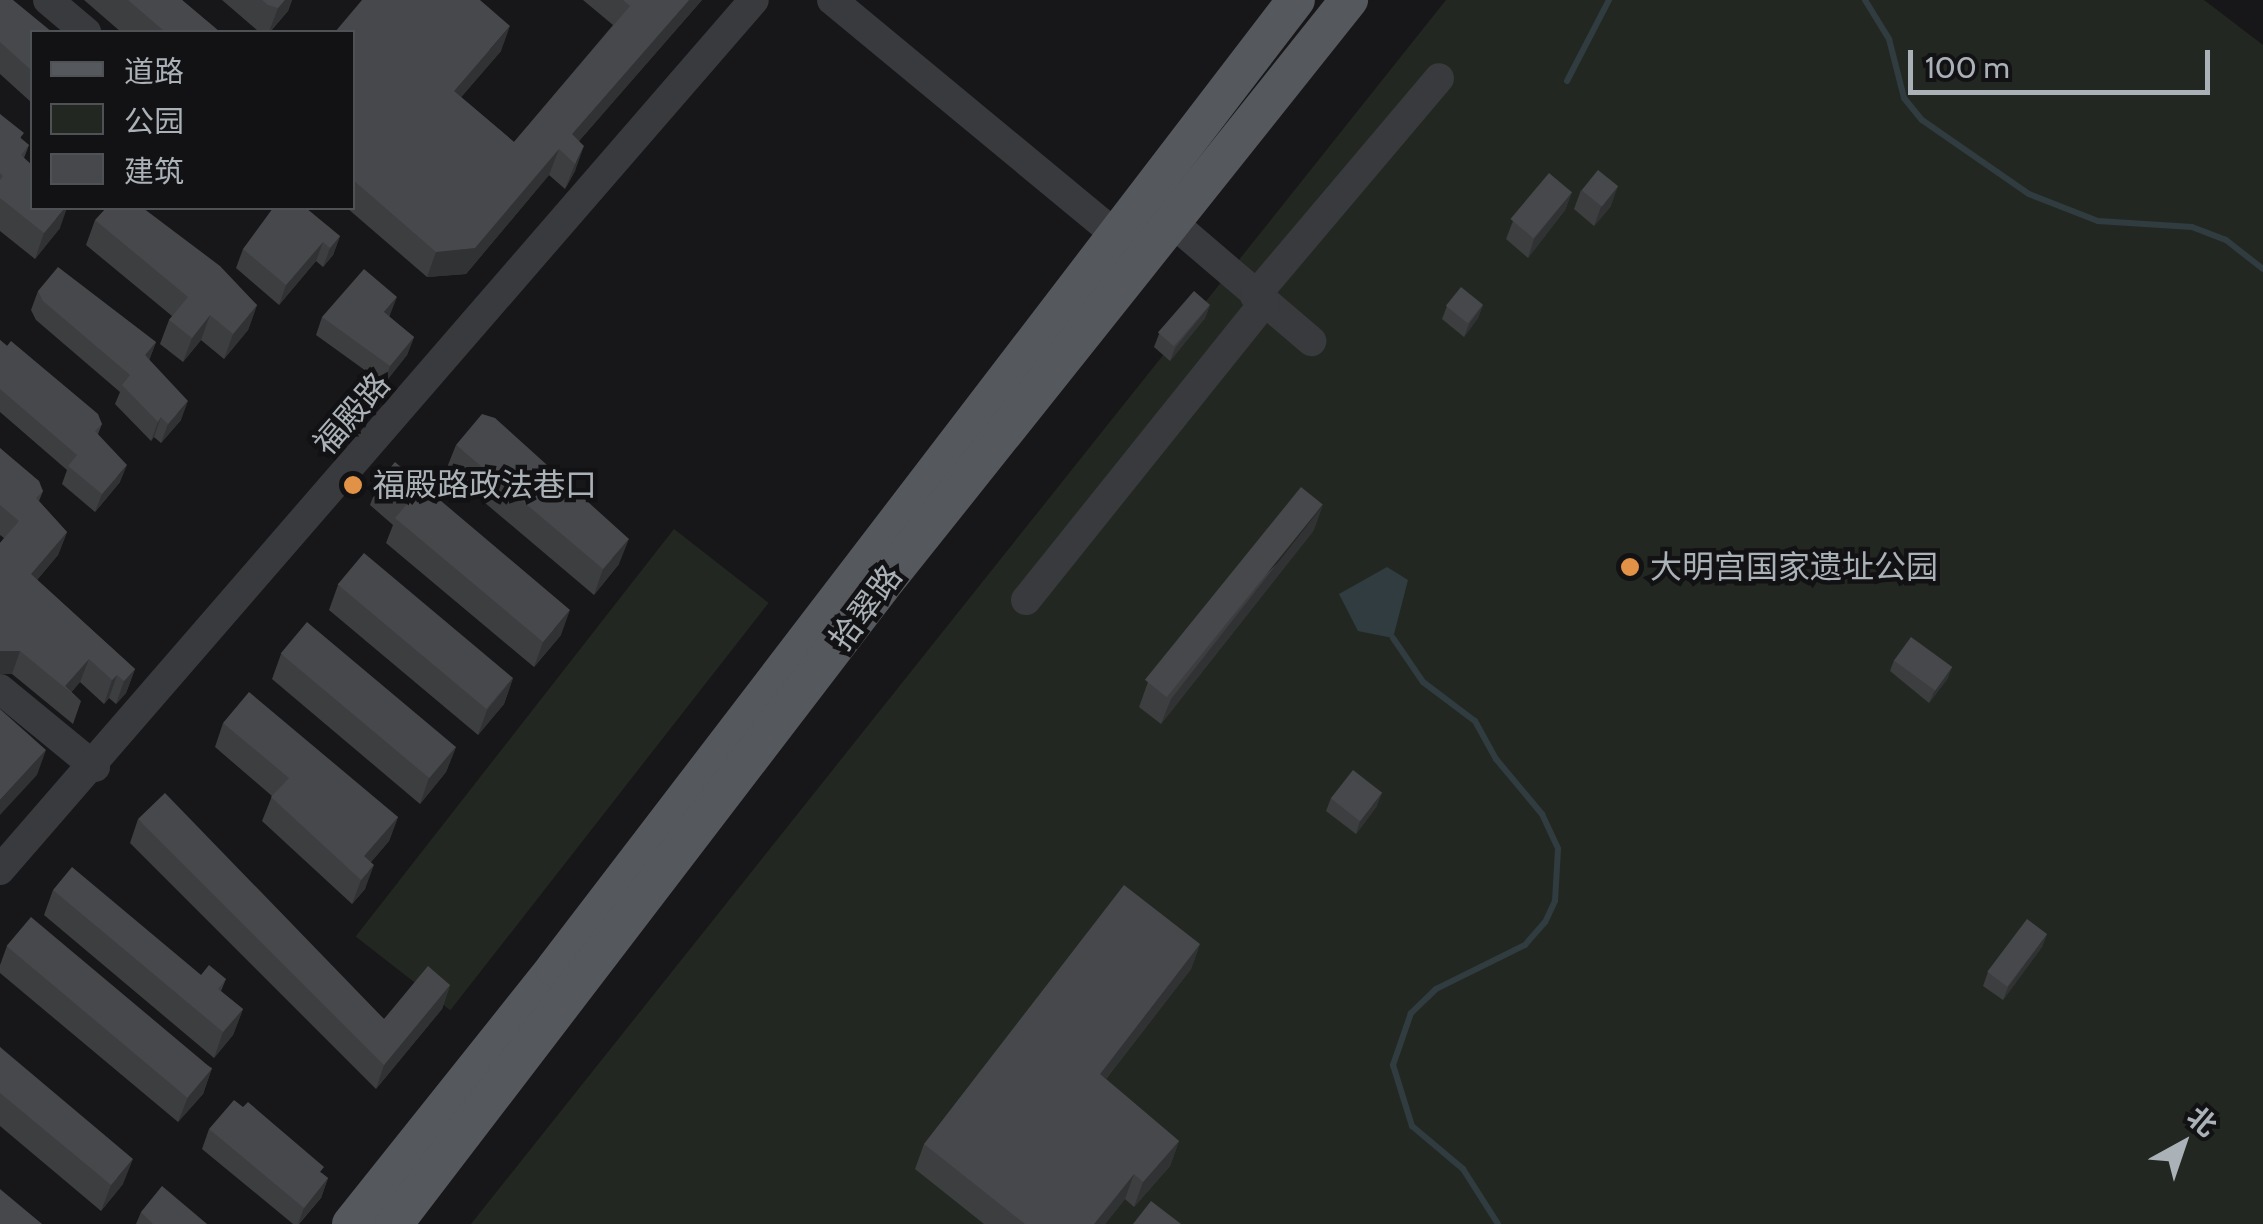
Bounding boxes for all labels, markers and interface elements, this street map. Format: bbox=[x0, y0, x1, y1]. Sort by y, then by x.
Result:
legend bbox=[30, 30, 355, 210]
scale bar bbox=[1913, 30, 2216, 92]
text: 100 m bbox=[1925, 49, 2010, 86]
text: 道路 bbox=[124, 53, 184, 90]
text: 公园 bbox=[124, 103, 184, 140]
text: 建筑 bbox=[124, 153, 184, 190]
street label: 福殿路 bbox=[306, 365, 398, 463]
place label: 福殿路政法巷口 bbox=[373, 466, 597, 504]
marker: 福殿路政法巷口 bbox=[342, 474, 364, 496]
place label: 大明宫国家遗址公园 bbox=[1650, 548, 1938, 586]
marker: 大明宫国家遗址公园 bbox=[1619, 556, 1641, 578]
street label: 拾翠路 bbox=[822, 558, 910, 658]
north arrow bbox=[2133, 1094, 2233, 1194]
text: 北 bbox=[2181, 1099, 2224, 1143]

